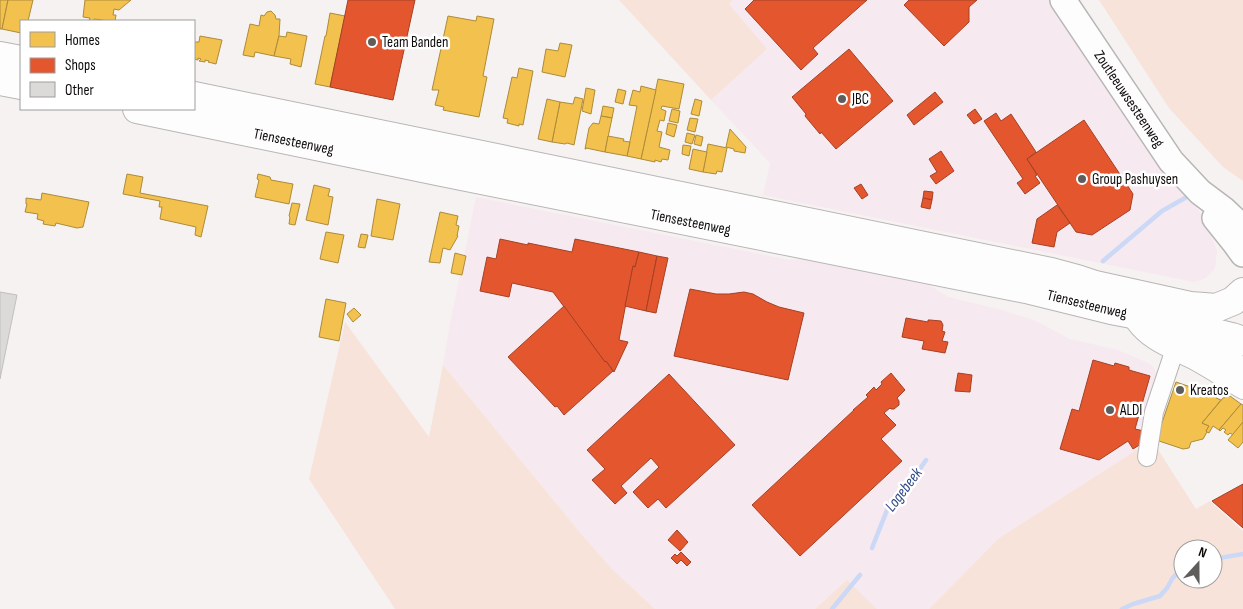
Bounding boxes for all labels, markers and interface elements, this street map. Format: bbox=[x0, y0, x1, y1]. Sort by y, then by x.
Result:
legend bbox=[20, 20, 195, 110]
text: Homes bbox=[65, 31, 100, 50]
place label: Team Banden bbox=[382, 33, 449, 52]
marker: Team Banden bbox=[366, 36, 378, 48]
street label: Zoutleeuwsesteenweg bbox=[1090, 47, 1169, 151]
text: Shops bbox=[65, 56, 96, 75]
text: Other bbox=[65, 81, 94, 100]
place label: JBC bbox=[851, 90, 869, 109]
marker: JBC bbox=[836, 93, 848, 105]
street label: Tiensesteenweg bbox=[252, 124, 336, 159]
place label: Group Pashuysen bbox=[1092, 170, 1178, 189]
marker: Group Pashuysen bbox=[1076, 173, 1088, 185]
street label: Tiensesteenweg bbox=[649, 204, 732, 239]
street label: Tiensesteenweg bbox=[1045, 285, 1129, 322]
place label: Kreatos bbox=[1190, 381, 1229, 400]
marker: Kreatos bbox=[1174, 384, 1186, 396]
place label: ALDI bbox=[1119, 401, 1142, 420]
marker: ALDI bbox=[1104, 404, 1116, 416]
water label: Logebeek bbox=[881, 464, 927, 516]
north arrow bbox=[1173, 539, 1223, 589]
text: N bbox=[1196, 543, 1209, 562]

